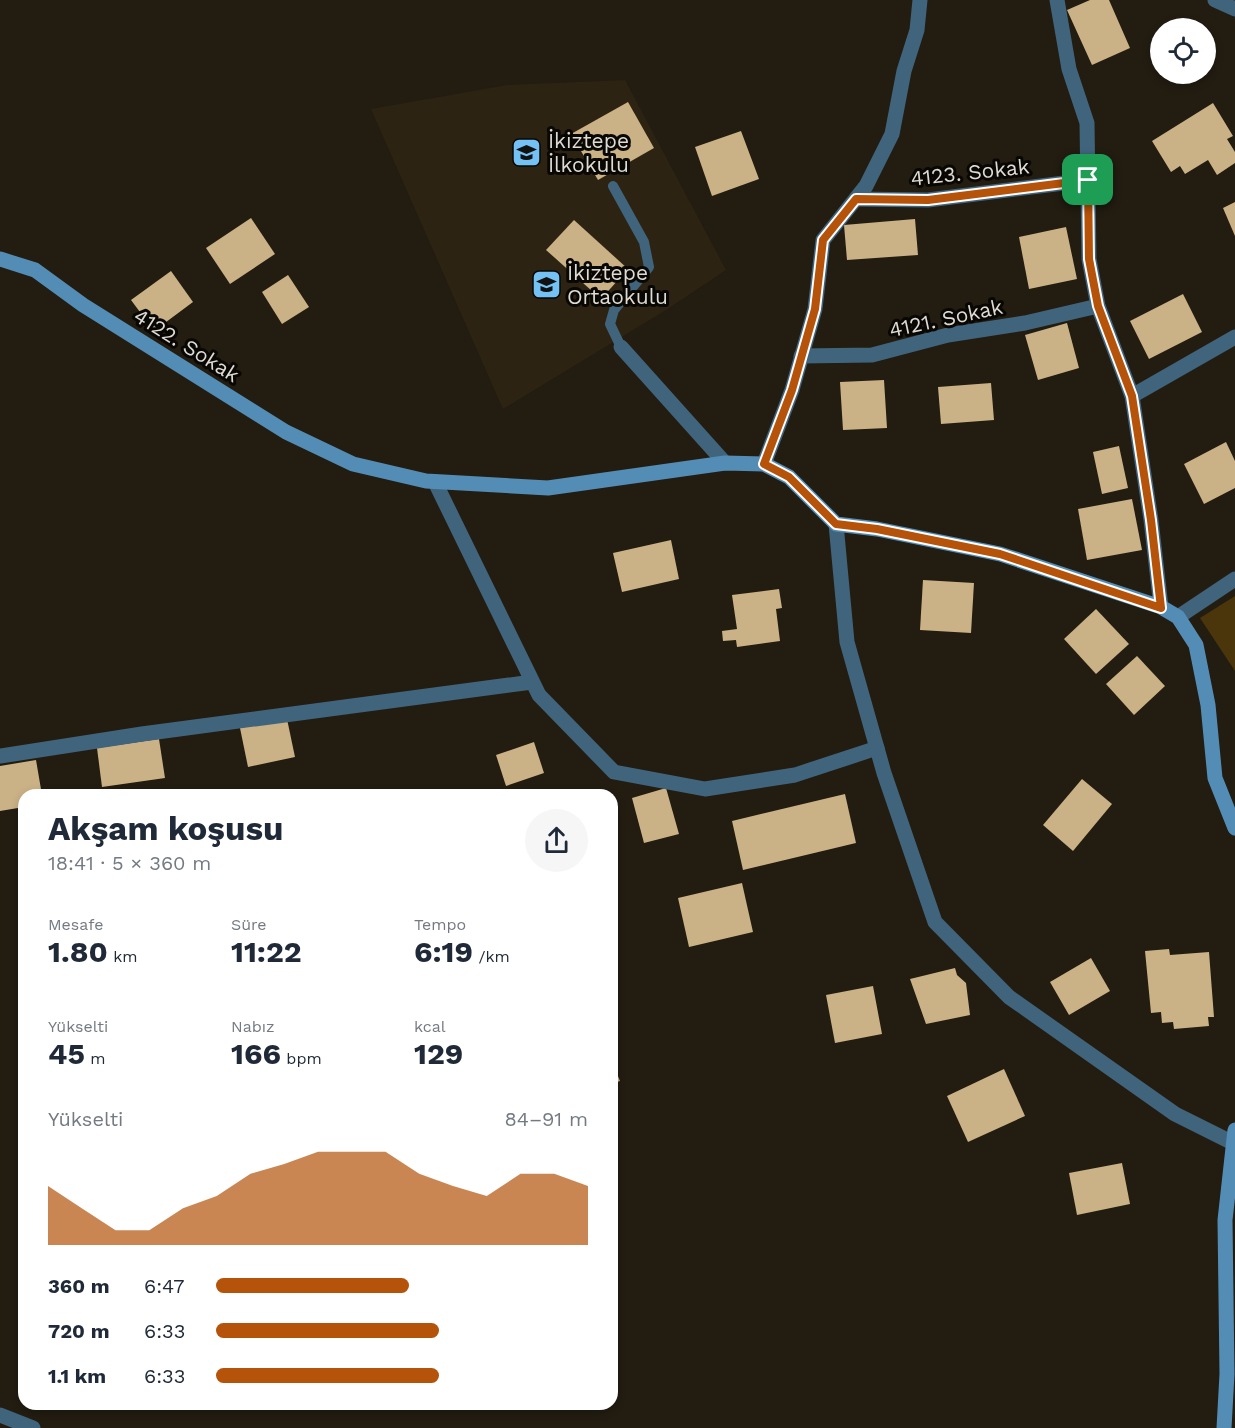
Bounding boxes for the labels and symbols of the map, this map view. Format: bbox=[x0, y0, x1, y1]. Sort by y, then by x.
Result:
place label: İkiztepe İlkokulu bbox=[548, 128, 629, 177]
school or university icon: İkiztepe İlkokulu bbox=[511, 136, 543, 168]
street label: 4123. Sokak bbox=[909, 153, 1031, 191]
pin bbox=[1062, 154, 1113, 205]
place label: İkiztepe Ortaokulu bbox=[567, 260, 668, 309]
school or university icon: İkiztepe Ortaokulu bbox=[530, 268, 562, 300]
street label: 4121. Sokak bbox=[887, 294, 1005, 342]
street label: 4122. Sokak bbox=[130, 303, 244, 387]

